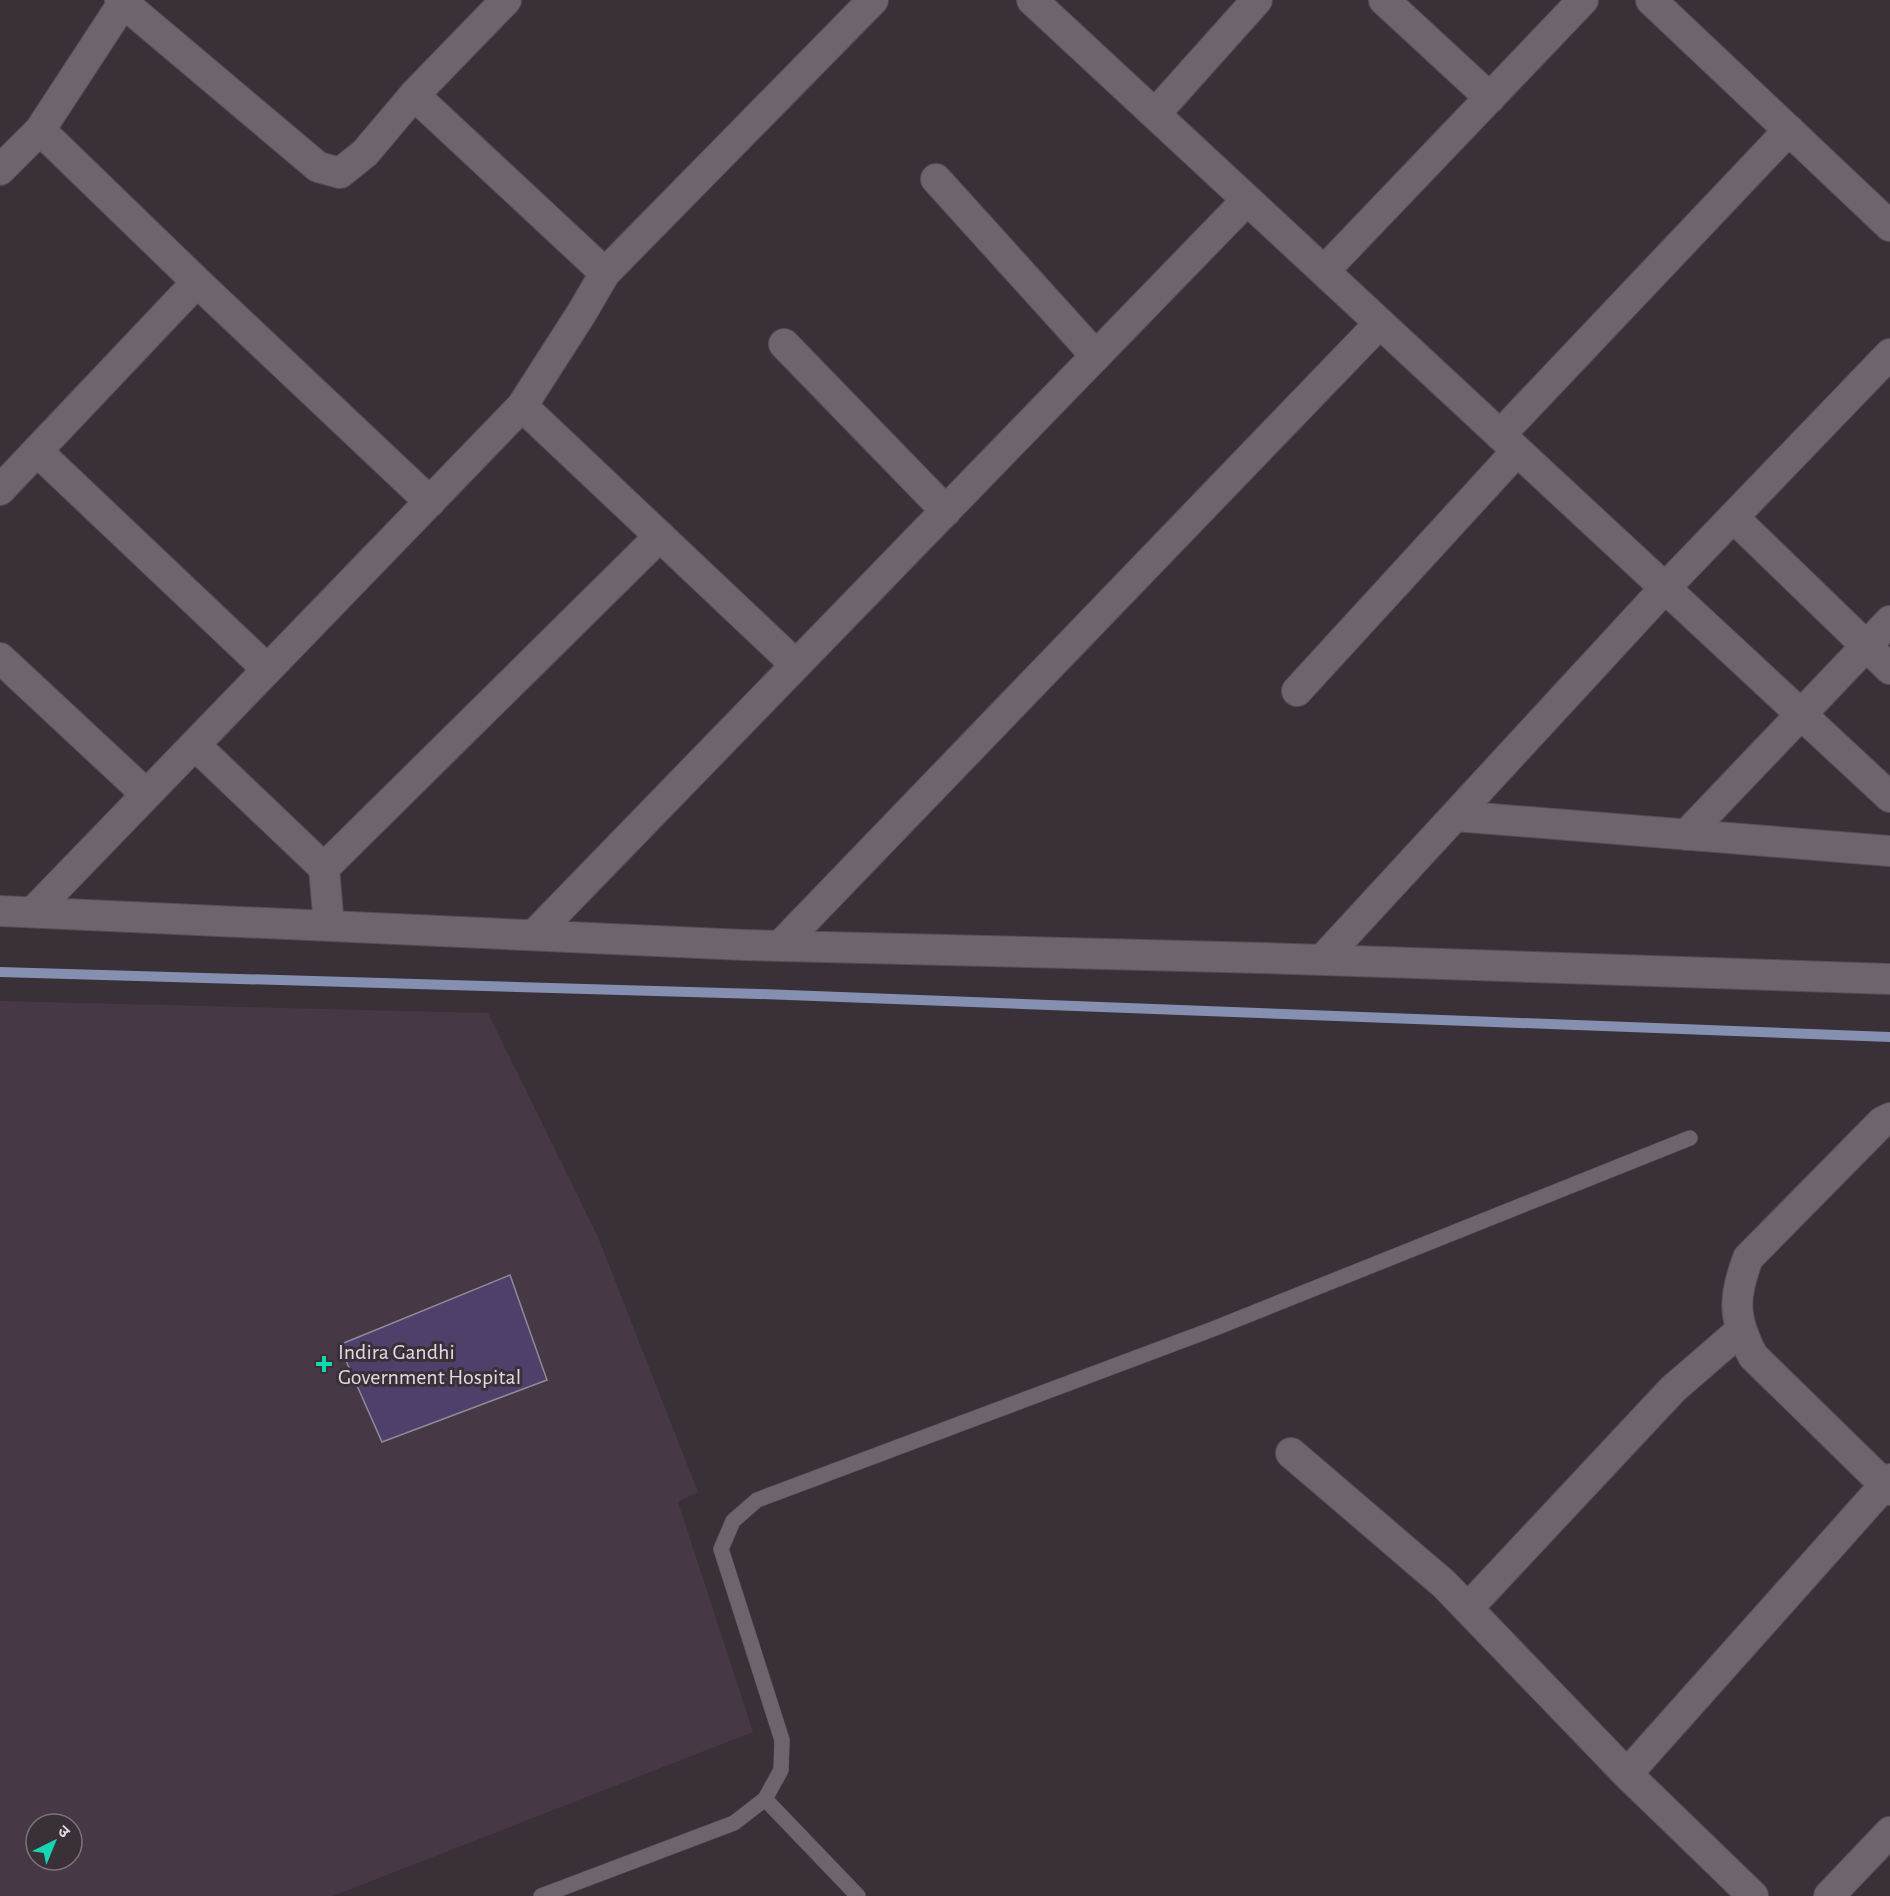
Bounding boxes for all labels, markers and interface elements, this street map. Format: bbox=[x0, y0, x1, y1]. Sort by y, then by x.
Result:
place label: Indira Gandhi Government Hospital bbox=[338, 1341, 521, 1388]
marker: Indira Gandhi Government Hospital bbox=[315, 1355, 333, 1373]
north arrow bbox=[24, 1812, 84, 1872]
text: उ bbox=[55, 1823, 73, 1841]

